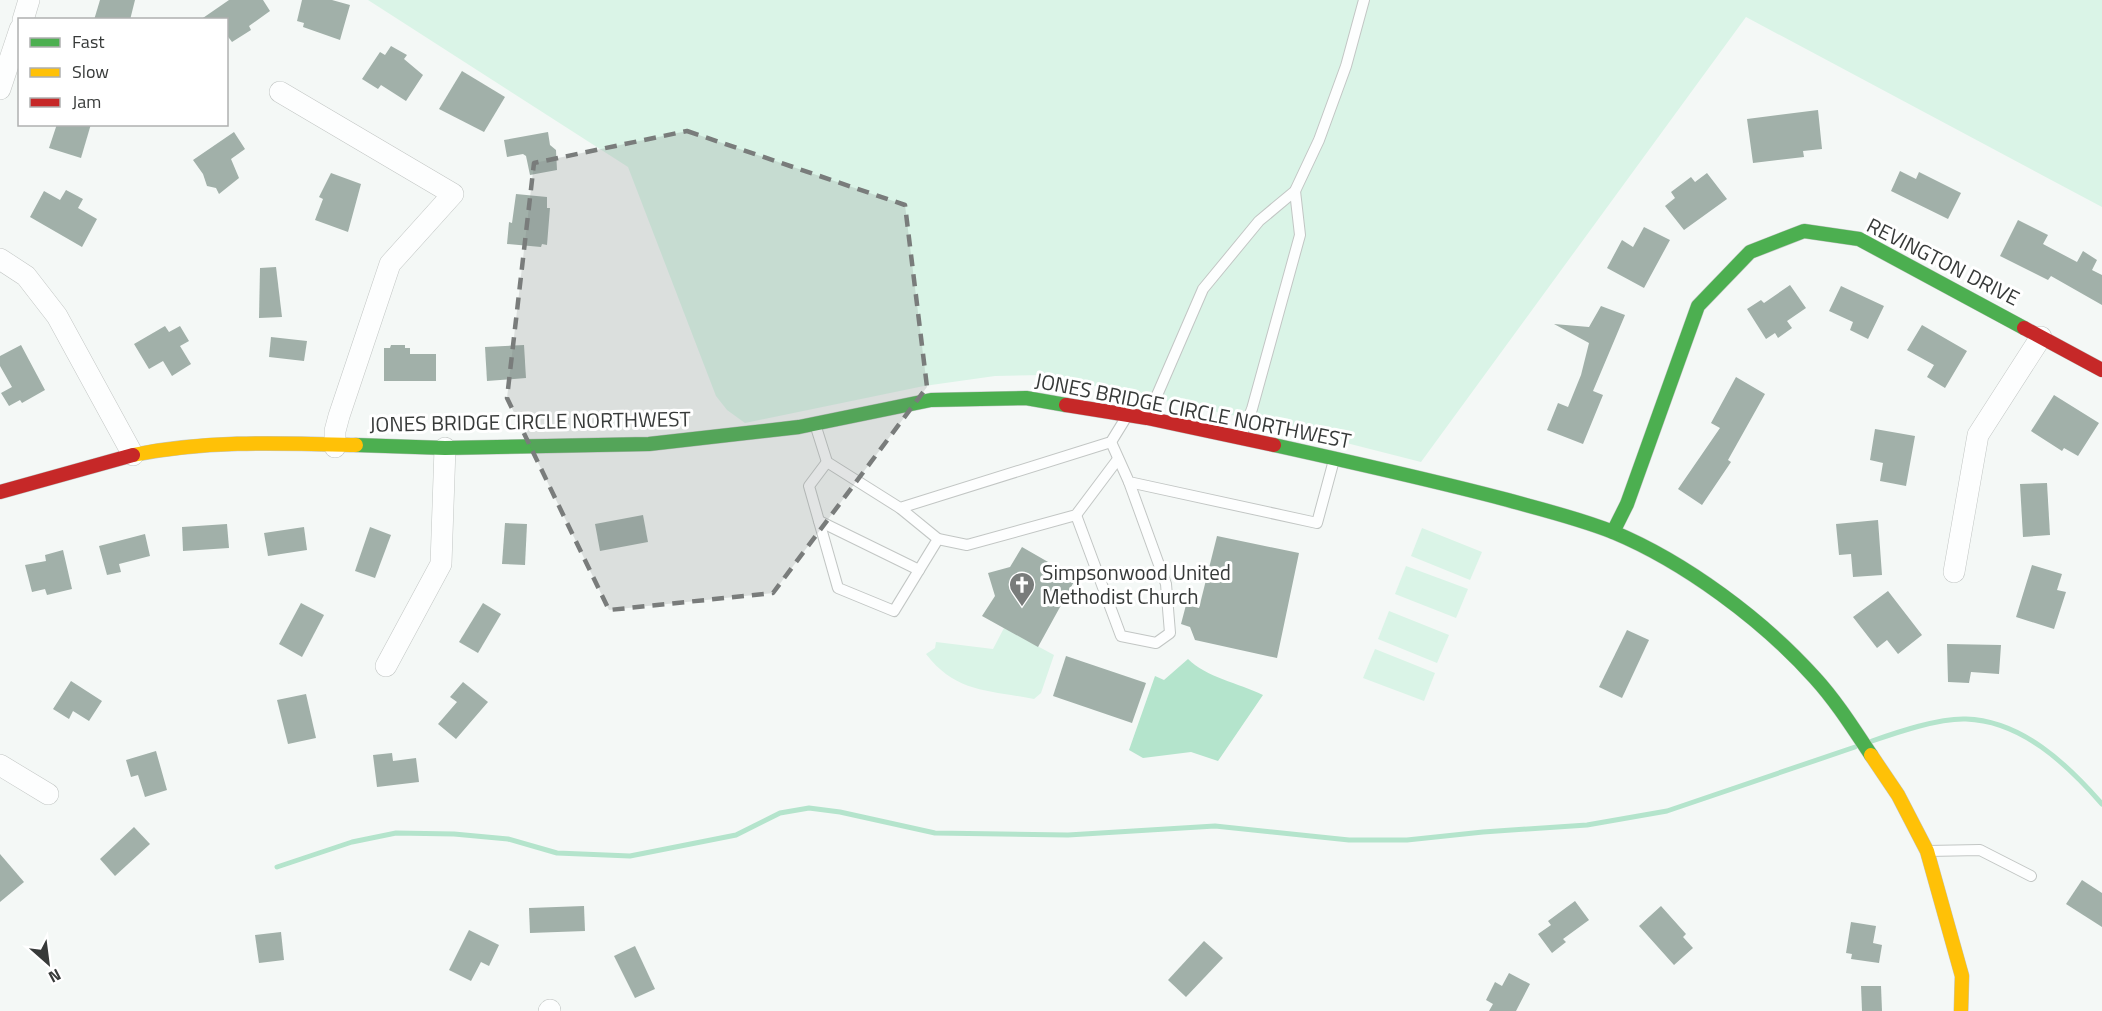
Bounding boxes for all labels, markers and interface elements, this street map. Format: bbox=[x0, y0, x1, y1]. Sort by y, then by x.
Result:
legend bbox=[18, 18, 228, 126]
text: Fast bbox=[72, 28, 105, 55]
text: Slow bbox=[72, 58, 109, 85]
text: Jam bbox=[72, 88, 101, 115]
street label: REVINGTON DRIVE bbox=[1861, 209, 2025, 313]
street label: JONES BRIDGE CIRCLE NORTHWEST bbox=[1032, 364, 1354, 456]
street label: JONES BRIDGE CIRCLE NORTHWEST bbox=[369, 402, 691, 440]
place label: Simpsonwood United Methodist Church bbox=[1042, 556, 1231, 612]
church icon: Simpsonwood United Methodist Church bbox=[1007, 570, 1037, 608]
north arrow bbox=[18, 933, 78, 993]
text: N bbox=[45, 963, 66, 989]

